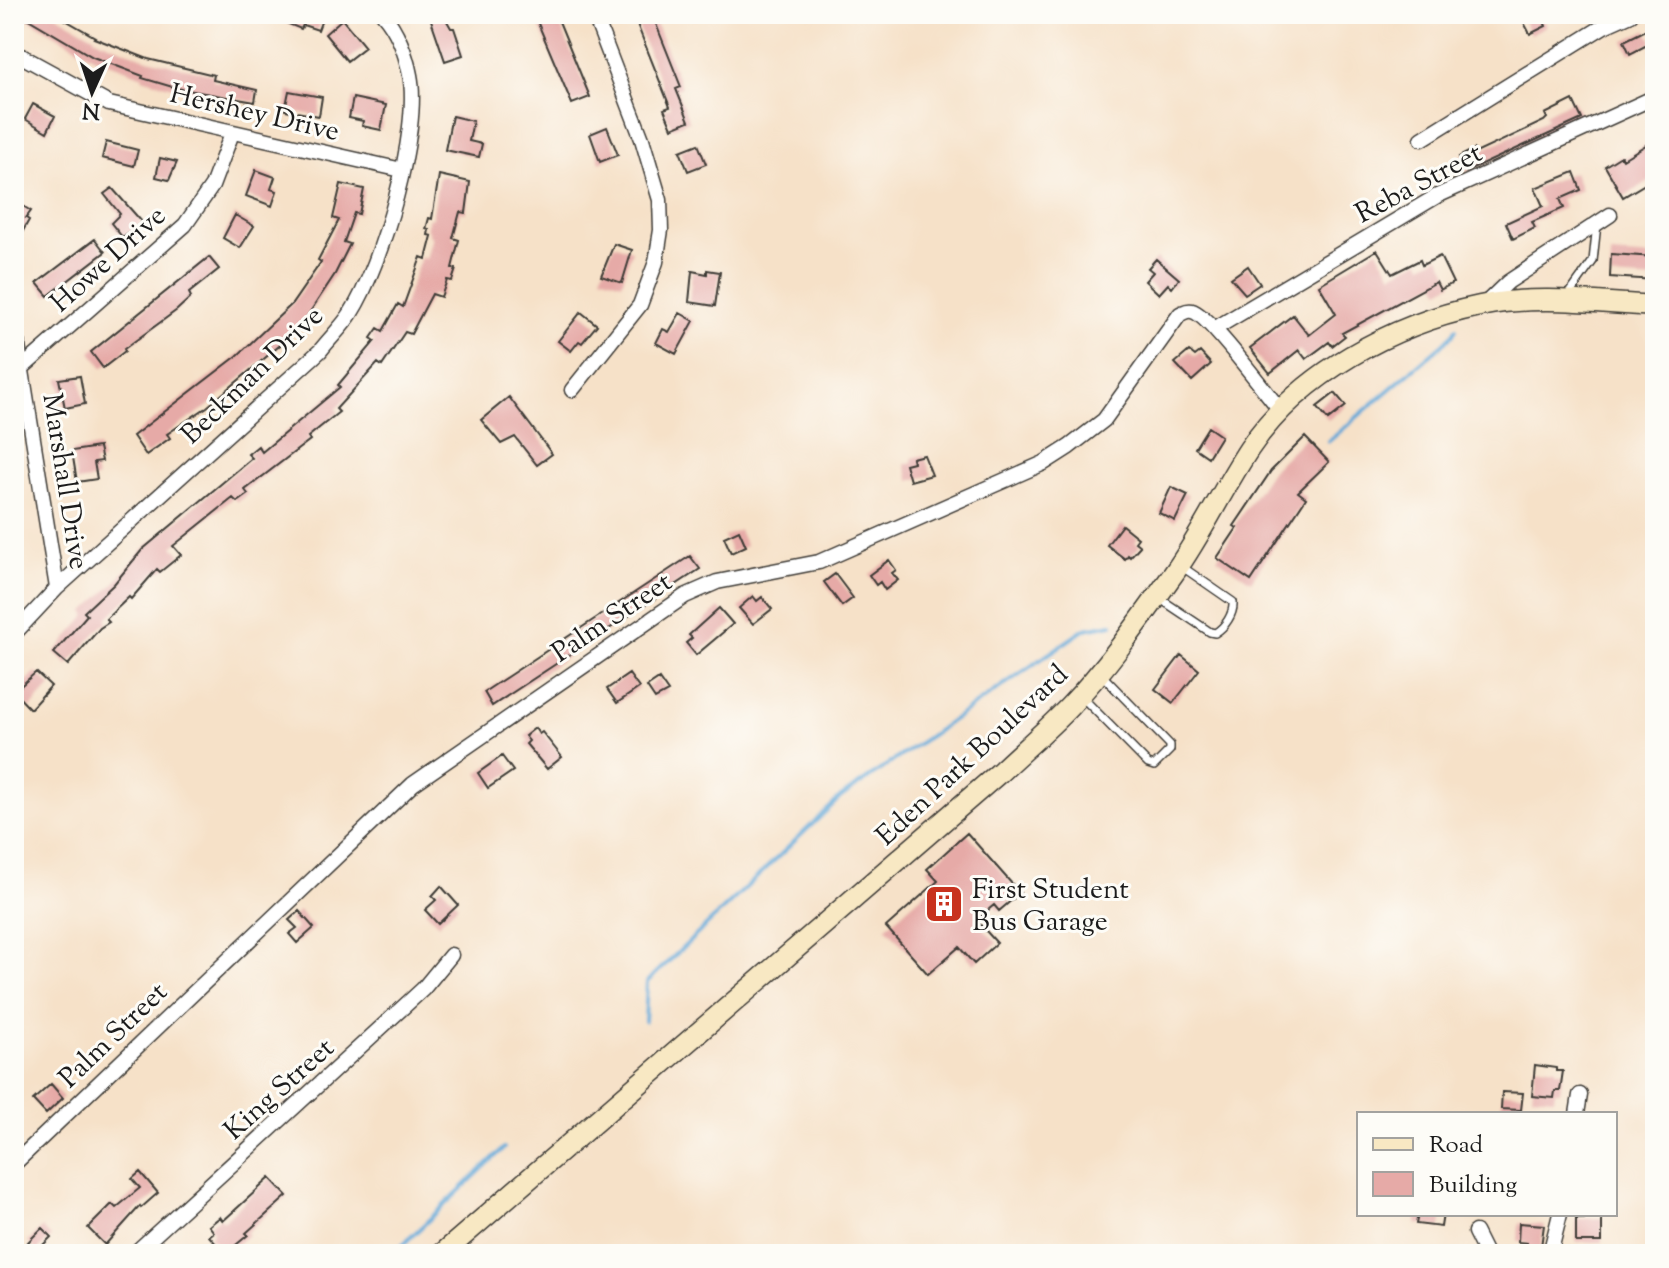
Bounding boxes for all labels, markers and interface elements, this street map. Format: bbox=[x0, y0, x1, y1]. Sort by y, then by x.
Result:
north arrow bbox=[52, 52, 132, 132]
street label: Hershey Drive bbox=[166, 75, 343, 153]
text: N bbox=[81, 93, 101, 125]
street label: Reba Street bbox=[1349, 134, 1490, 235]
street label: Howe Drive bbox=[42, 197, 176, 323]
street label: Beckman Drive bbox=[173, 298, 333, 455]
street label: Marshall Drive bbox=[30, 390, 98, 573]
street label: Palm Street bbox=[544, 563, 681, 674]
street label: Eden Park Boulevard bbox=[868, 656, 1078, 856]
place label: First Student Bus Garage bbox=[972, 871, 1129, 943]
building icon: First Student Bus Garage bbox=[923, 883, 965, 925]
street label: Palm Street bbox=[51, 974, 178, 1098]
street label: King Street bbox=[216, 1029, 344, 1151]
legend bbox=[1357, 1112, 1617, 1216]
text: Road bbox=[1429, 1129, 1483, 1163]
text: Building bbox=[1429, 1169, 1518, 1203]

